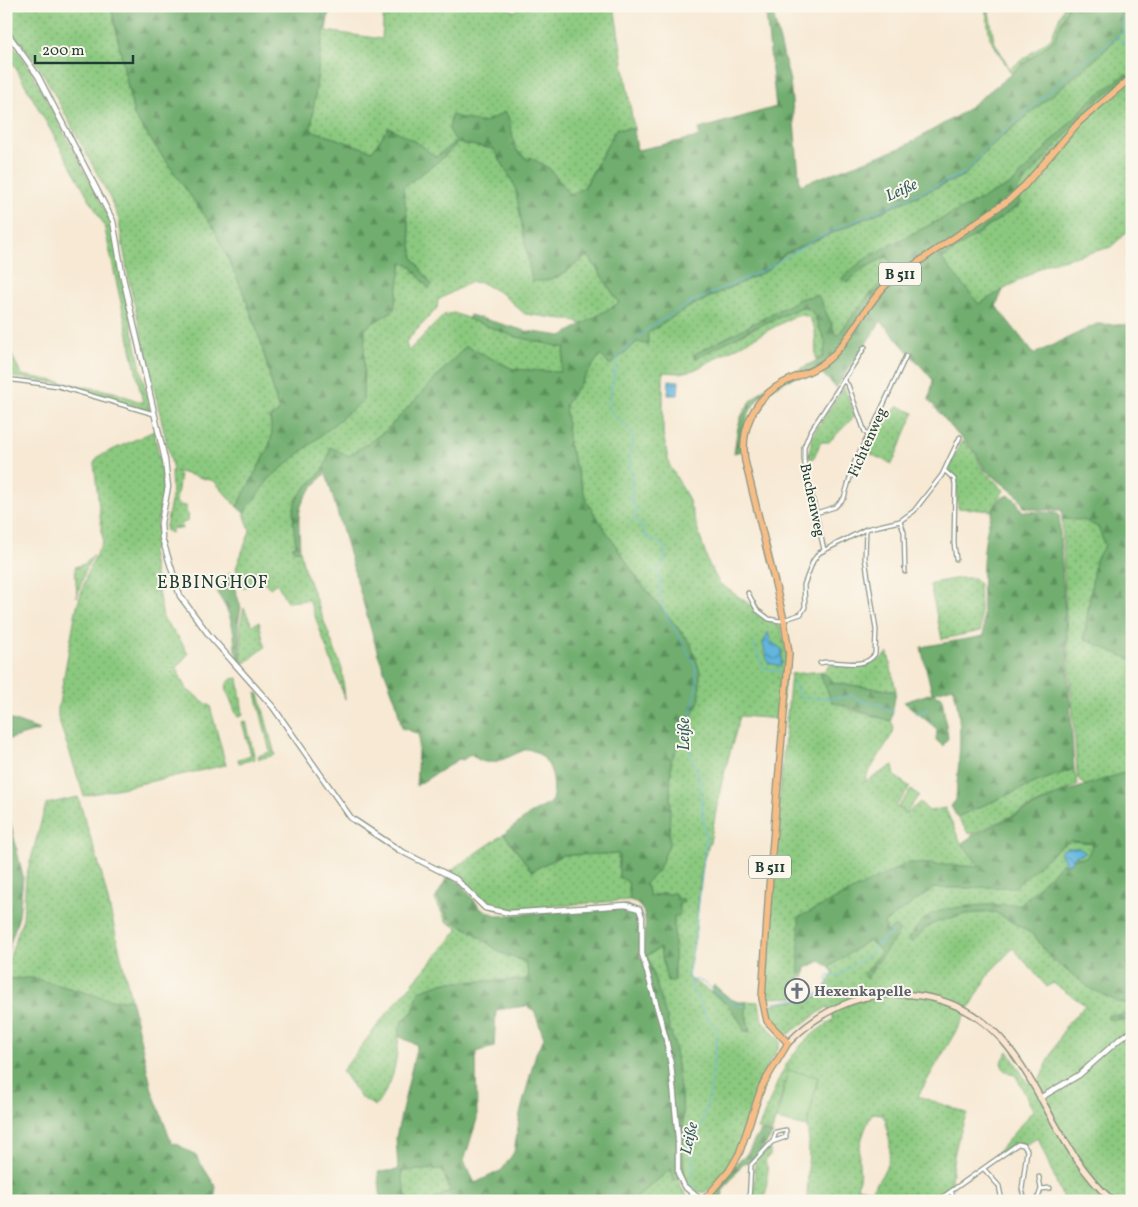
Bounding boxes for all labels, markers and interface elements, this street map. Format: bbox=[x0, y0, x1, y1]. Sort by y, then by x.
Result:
scale bar bbox=[35, 32, 132, 64]
text: 200 m bbox=[42, 41, 85, 62]
water label: Leiße bbox=[882, 174, 921, 208]
road number: B 511 bbox=[879, 262, 921, 286]
street label: Fichtenweg bbox=[844, 404, 893, 481]
street label: Buchenweg bbox=[793, 462, 830, 539]
district label: EBBINGHOF bbox=[157, 571, 269, 596]
water label: Leiße bbox=[674, 717, 696, 750]
road number: B 511 bbox=[749, 856, 791, 879]
church icon: Hexenkapelle bbox=[784, 978, 810, 1004]
place label: Hexenkapelle bbox=[814, 982, 912, 1003]
water label: Leiße bbox=[676, 1120, 704, 1157]

